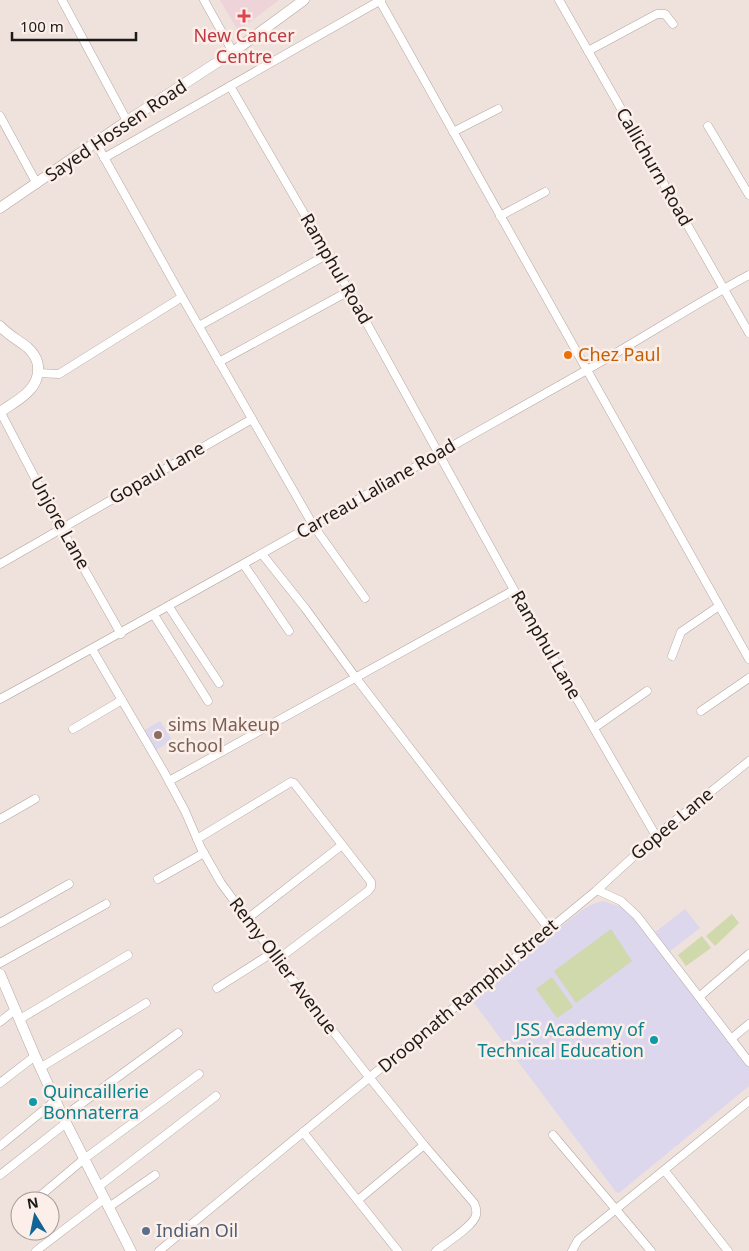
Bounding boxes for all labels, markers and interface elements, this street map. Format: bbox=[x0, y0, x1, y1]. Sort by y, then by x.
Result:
marker: New Cancer Centre bbox=[237, 9, 251, 23]
scale bar bbox=[12, 10, 136, 42]
text: 100 m bbox=[20, 16, 64, 36]
place label: New Cancer Centre bbox=[193, 23, 295, 68]
street label: Sayed Hossen Road bbox=[40, 74, 191, 186]
street label: Callichurn Road bbox=[611, 103, 698, 230]
street label: Ramphul Road bbox=[295, 209, 378, 328]
place label: Chez Paul bbox=[578, 342, 660, 366]
marker: Chez Paul bbox=[562, 349, 574, 361]
street label: Carreau Laliane Road bbox=[291, 433, 460, 544]
street label: Gopaul Lane bbox=[104, 435, 209, 509]
street label: Unjore Lane bbox=[26, 472, 96, 573]
street label: Ramphul Lane bbox=[506, 586, 588, 703]
place label: sims Makeup school bbox=[168, 712, 280, 757]
marker: sims Makeup school bbox=[152, 729, 164, 741]
street label: Gopee Lane bbox=[625, 782, 718, 865]
street label: Remy Ollier Avenue bbox=[224, 892, 343, 1039]
street label: Droopnath Ramphul Street bbox=[372, 913, 563, 1078]
place label: JSS Academy of Technical Education bbox=[477, 1017, 645, 1062]
marker: JSS Academy of Technical Education bbox=[648, 1034, 660, 1046]
place label: Quincaillerie Bonnaterra bbox=[43, 1079, 149, 1124]
marker: Quincaillerie Bonnaterra bbox=[27, 1096, 39, 1108]
north arrow bbox=[10, 1191, 60, 1241]
text: N bbox=[25, 1192, 40, 1213]
place label: Indian Oil bbox=[156, 1218, 238, 1242]
marker: Indian Oil bbox=[140, 1225, 152, 1237]

